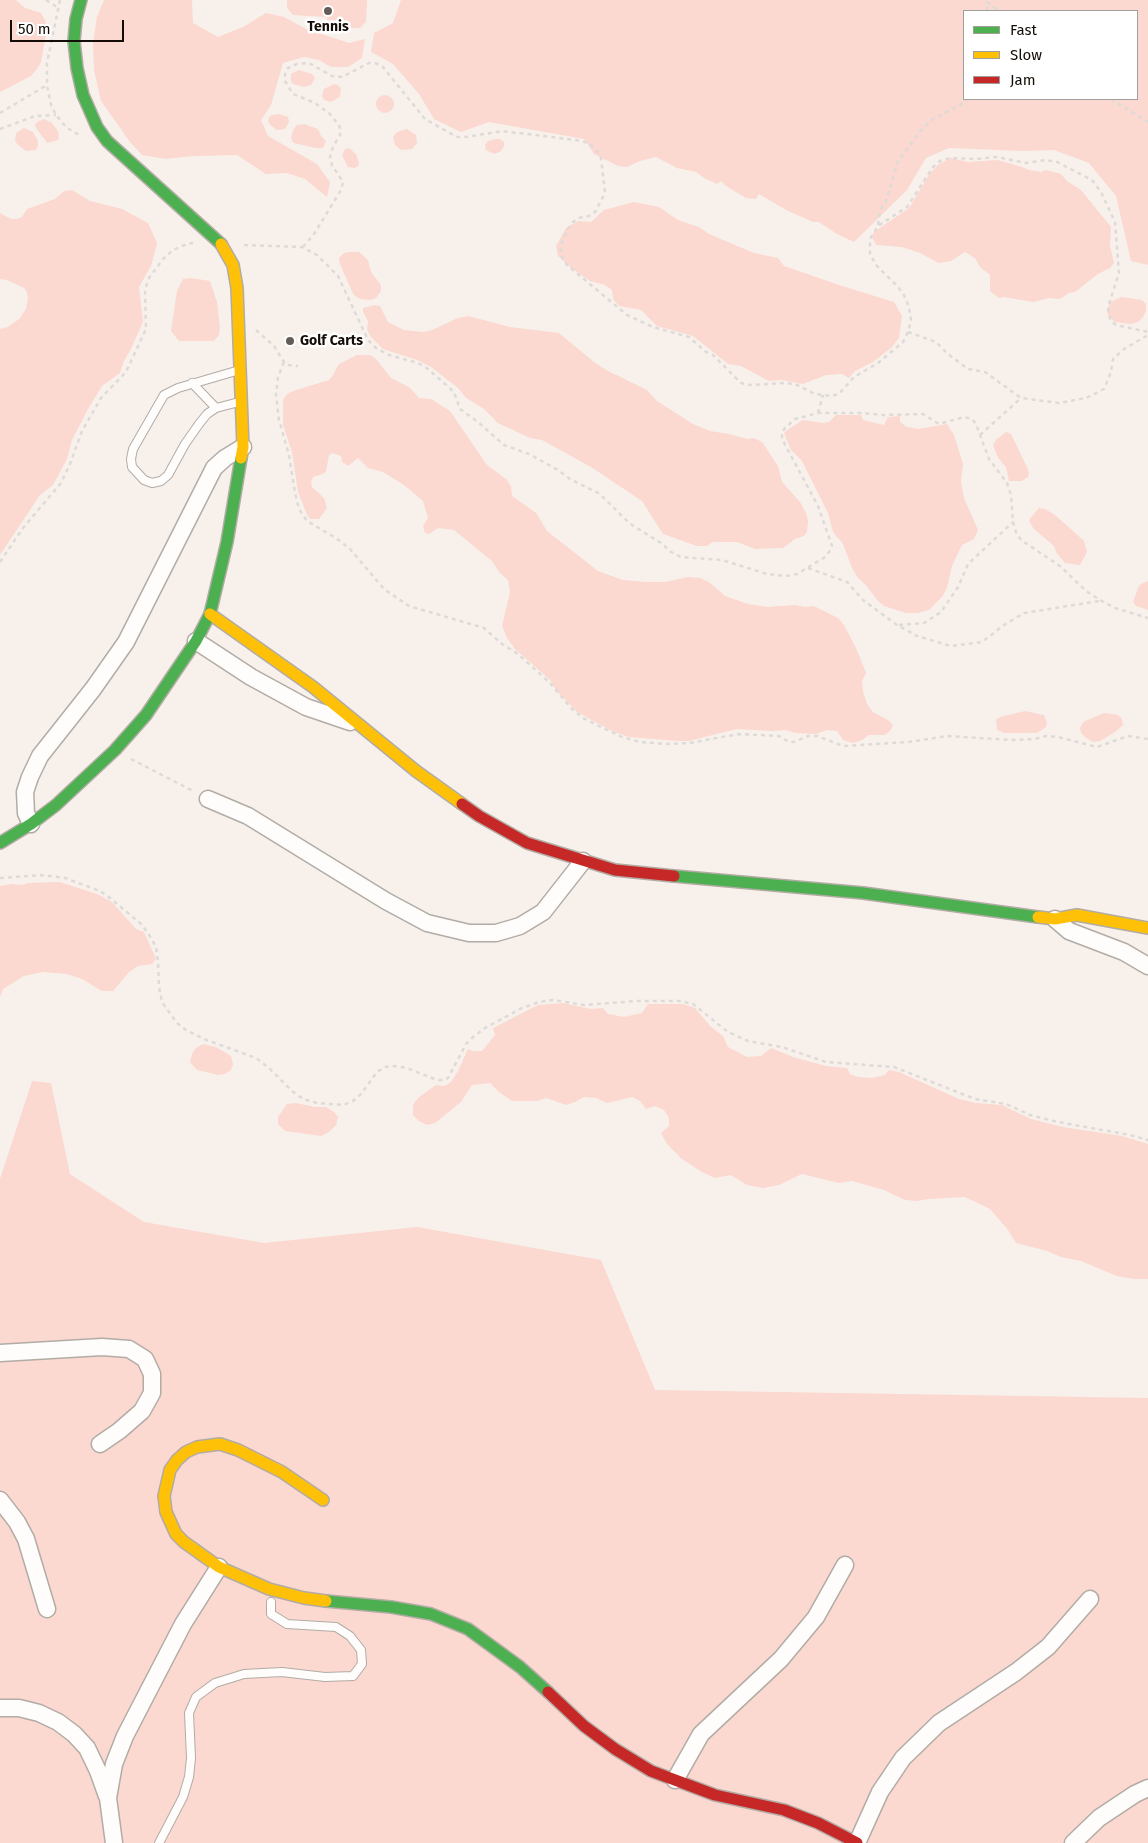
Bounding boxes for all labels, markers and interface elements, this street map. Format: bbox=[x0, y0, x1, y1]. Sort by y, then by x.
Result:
marker: Tennis bbox=[322, 5, 334, 17]
scale bar bbox=[12, 10, 126, 42]
legend bbox=[963, 10, 1138, 100]
place label: Tennis bbox=[307, 19, 349, 35]
text: 50 m bbox=[18, 20, 51, 38]
text: Fast bbox=[1010, 21, 1037, 39]
text: Slow bbox=[1010, 46, 1042, 64]
text: Jam bbox=[1010, 71, 1036, 89]
place label: Golf Carts bbox=[300, 333, 363, 349]
marker: Golf Carts bbox=[284, 335, 296, 347]

